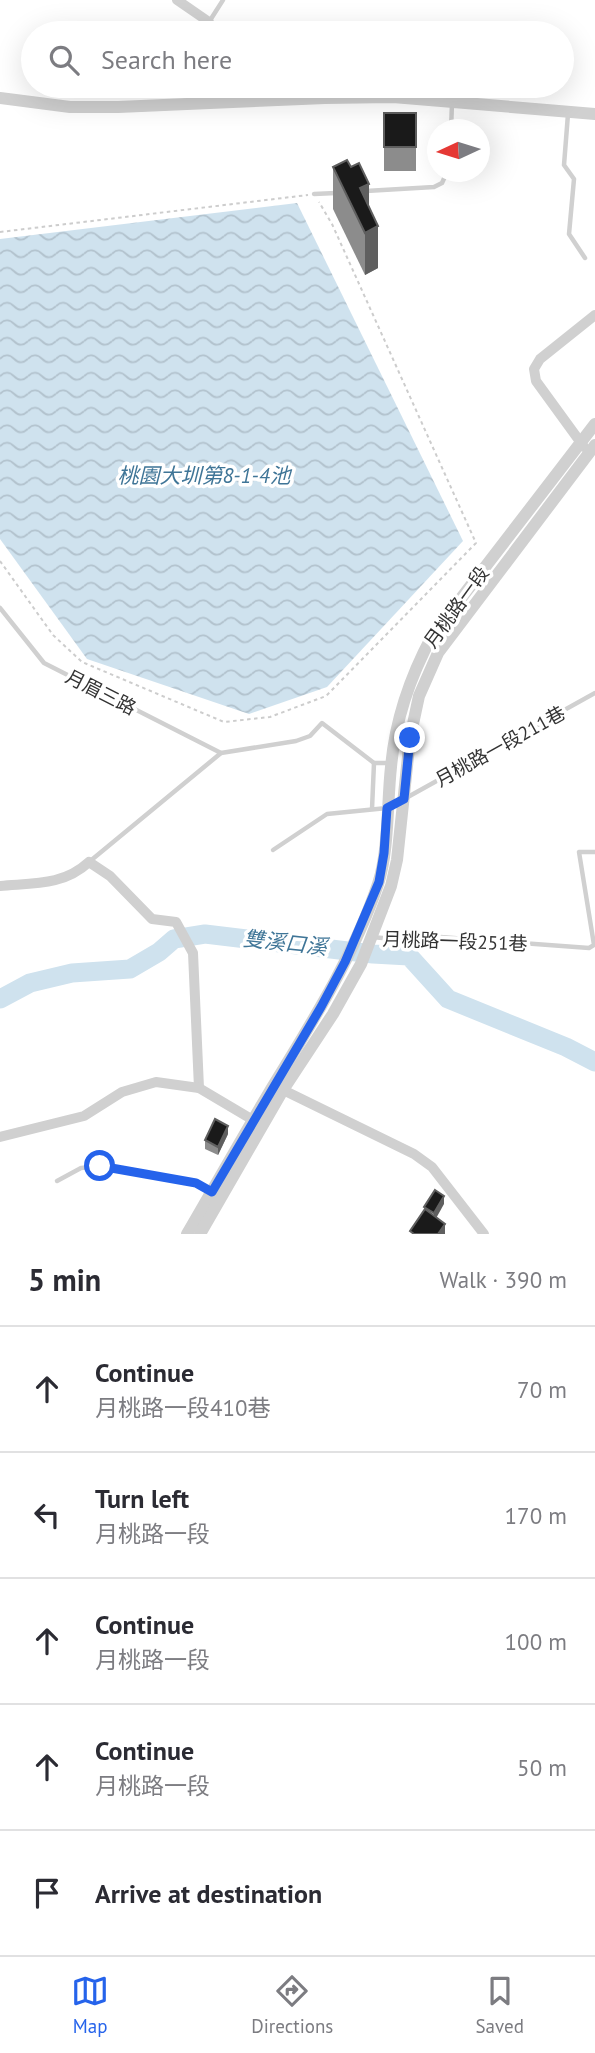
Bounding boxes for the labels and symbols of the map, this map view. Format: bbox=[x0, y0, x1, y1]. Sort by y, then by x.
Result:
north arrow bbox=[427, 119, 490, 182]
water label: 桃園大圳第8-1-4池 bbox=[117, 462, 293, 489]
street label: 月桃路一段 bbox=[418, 562, 494, 652]
street label: 月眉三路 bbox=[62, 664, 140, 720]
street label: 月桃路一段211巷 bbox=[431, 700, 569, 792]
route end bbox=[394, 722, 425, 753]
water label: 雙溪口溪 bbox=[242, 925, 331, 961]
street label: 月桃路一段251巷 bbox=[382, 926, 528, 956]
route start bbox=[84, 1150, 115, 1181]

